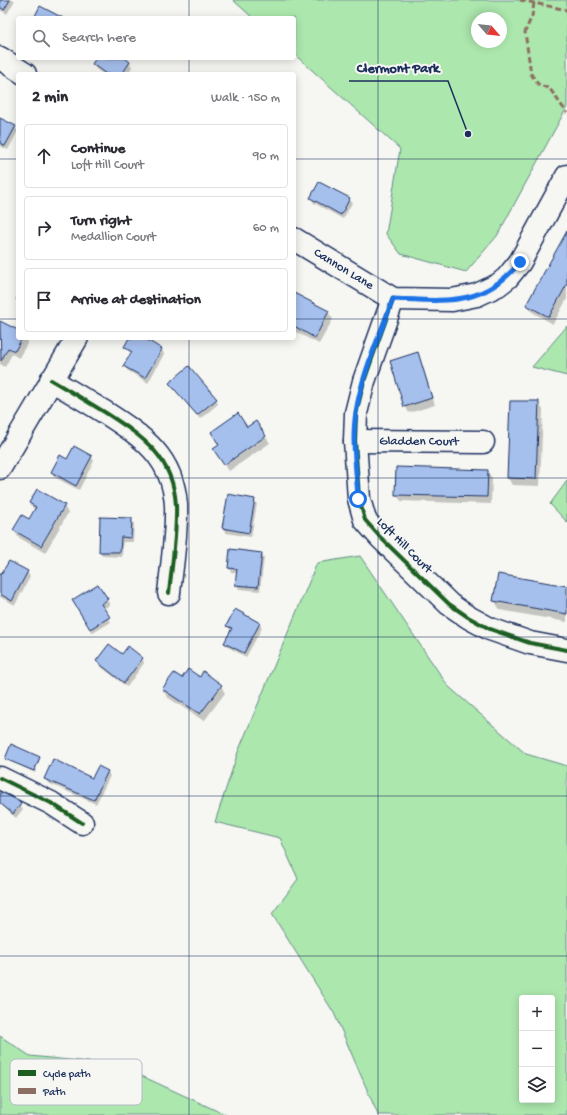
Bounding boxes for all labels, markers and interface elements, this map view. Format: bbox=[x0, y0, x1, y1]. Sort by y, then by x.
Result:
north arrow bbox=[471, 12, 507, 48]
search box bbox=[16, 16, 296, 60]
icon: search bbox=[30, 27, 52, 49]
text: Search here bbox=[62, 29, 136, 47]
callout: Clermont Park bbox=[349, 55, 448, 81]
text: Clermont Park bbox=[356, 61, 441, 78]
text: 2 min bbox=[32, 88, 68, 108]
text: Walk · 150 m bbox=[211, 91, 280, 106]
text: Continue bbox=[71, 140, 125, 158]
icon: ahead bbox=[33, 145, 55, 167]
text: 90 m bbox=[253, 149, 279, 164]
text: Loft Hill Court bbox=[71, 158, 144, 173]
text: Turn right bbox=[71, 212, 131, 230]
icon: right bbox=[33, 217, 55, 239]
text: 60 m bbox=[253, 221, 279, 236]
text: Medallion Court bbox=[71, 230, 156, 245]
street label: Cannon Lane bbox=[311, 245, 377, 293]
route end bbox=[511, 253, 529, 271]
icon: arrive bbox=[33, 289, 55, 311]
text: Arrive at destination bbox=[71, 291, 201, 309]
street label: Gladden Court bbox=[379, 434, 460, 449]
route start bbox=[349, 490, 367, 508]
street label: Loft Hill Court bbox=[373, 515, 436, 578]
map controls bbox=[519, 995, 555, 1103]
button: + bbox=[519, 995, 555, 1031]
button: − bbox=[519, 1031, 555, 1067]
legend bbox=[10, 1059, 142, 1105]
button: layers bbox=[519, 1067, 555, 1103]
text: Cycle path bbox=[43, 1069, 91, 1081]
text: Path bbox=[42, 1087, 66, 1099]

